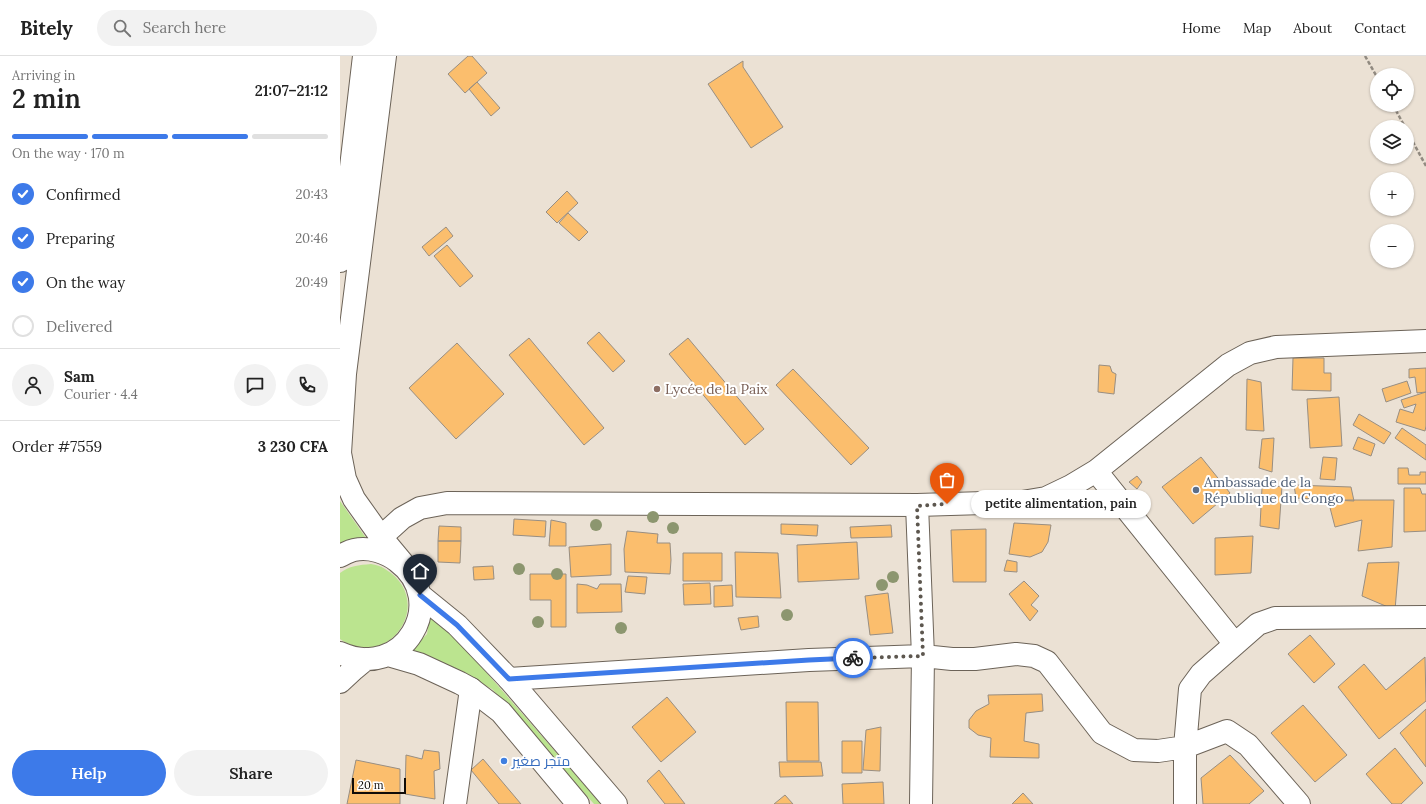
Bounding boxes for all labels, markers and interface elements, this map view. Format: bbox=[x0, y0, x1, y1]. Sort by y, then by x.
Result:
search box bbox=[97, 10, 377, 46]
text: Bitely bbox=[20, 16, 73, 40]
icon: search bbox=[111, 17, 133, 39]
text: Search here bbox=[143, 18, 226, 37]
text: Home bbox=[1182, 19, 1221, 37]
text: Map bbox=[1243, 19, 1271, 37]
text: About bbox=[1293, 19, 1332, 37]
text: Contact bbox=[1354, 19, 1406, 37]
text: Arriving in bbox=[12, 67, 75, 84]
map controls bbox=[1370, 68, 1414, 268]
button: locate bbox=[1370, 68, 1414, 112]
text: 21:07–21:12 bbox=[255, 81, 328, 100]
text: 2 min bbox=[12, 82, 81, 115]
button: layers bbox=[1370, 120, 1414, 164]
text: On the way · 170 m bbox=[12, 145, 125, 162]
button: + bbox=[1370, 172, 1414, 216]
icon: check bbox=[12, 183, 34, 205]
text: Confirmed bbox=[46, 185, 121, 204]
text: 20:43 bbox=[295, 186, 328, 203]
button: − bbox=[1370, 224, 1414, 268]
icon: check bbox=[12, 227, 34, 249]
text: Preparing bbox=[46, 229, 114, 248]
text: 20:46 bbox=[295, 230, 328, 247]
icon: check bbox=[12, 271, 34, 293]
text: On the way bbox=[46, 273, 125, 292]
text: 20:49 bbox=[295, 274, 328, 291]
text: Delivered bbox=[46, 317, 113, 336]
button: person bbox=[12, 364, 54, 406]
button: chat bbox=[234, 364, 276, 406]
button: phone bbox=[286, 364, 328, 406]
text: Sam bbox=[64, 367, 95, 386]
place label: Lycée de la Paix bbox=[665, 380, 768, 398]
marker: Lycée de la Paix bbox=[652, 384, 662, 394]
text: Courier · 4.4 bbox=[64, 386, 138, 403]
text: Order #7559 bbox=[12, 437, 102, 456]
text: 3 230 CFA bbox=[258, 437, 328, 456]
pin bbox=[930, 463, 964, 504]
icon: bag bbox=[936, 469, 958, 491]
place label: Ambassade de la République du Congo bbox=[1203, 473, 1343, 507]
marker: Ambassade de la République du Congo bbox=[1191, 485, 1201, 495]
callout: petite alimentation, pain bbox=[971, 490, 1151, 518]
text: petite alimentation, pain bbox=[985, 495, 1137, 512]
pin bbox=[403, 554, 437, 595]
icon: home bbox=[409, 560, 431, 582]
courier bbox=[833, 638, 873, 678]
icon: bike bbox=[842, 647, 864, 669]
button: Help bbox=[12, 750, 166, 796]
button: Share bbox=[174, 750, 328, 796]
place label: متجر صغير bbox=[511, 752, 570, 770]
marker: متجر صغير bbox=[499, 756, 509, 766]
scale bar bbox=[352, 776, 406, 795]
text: 20 m bbox=[358, 778, 383, 792]

